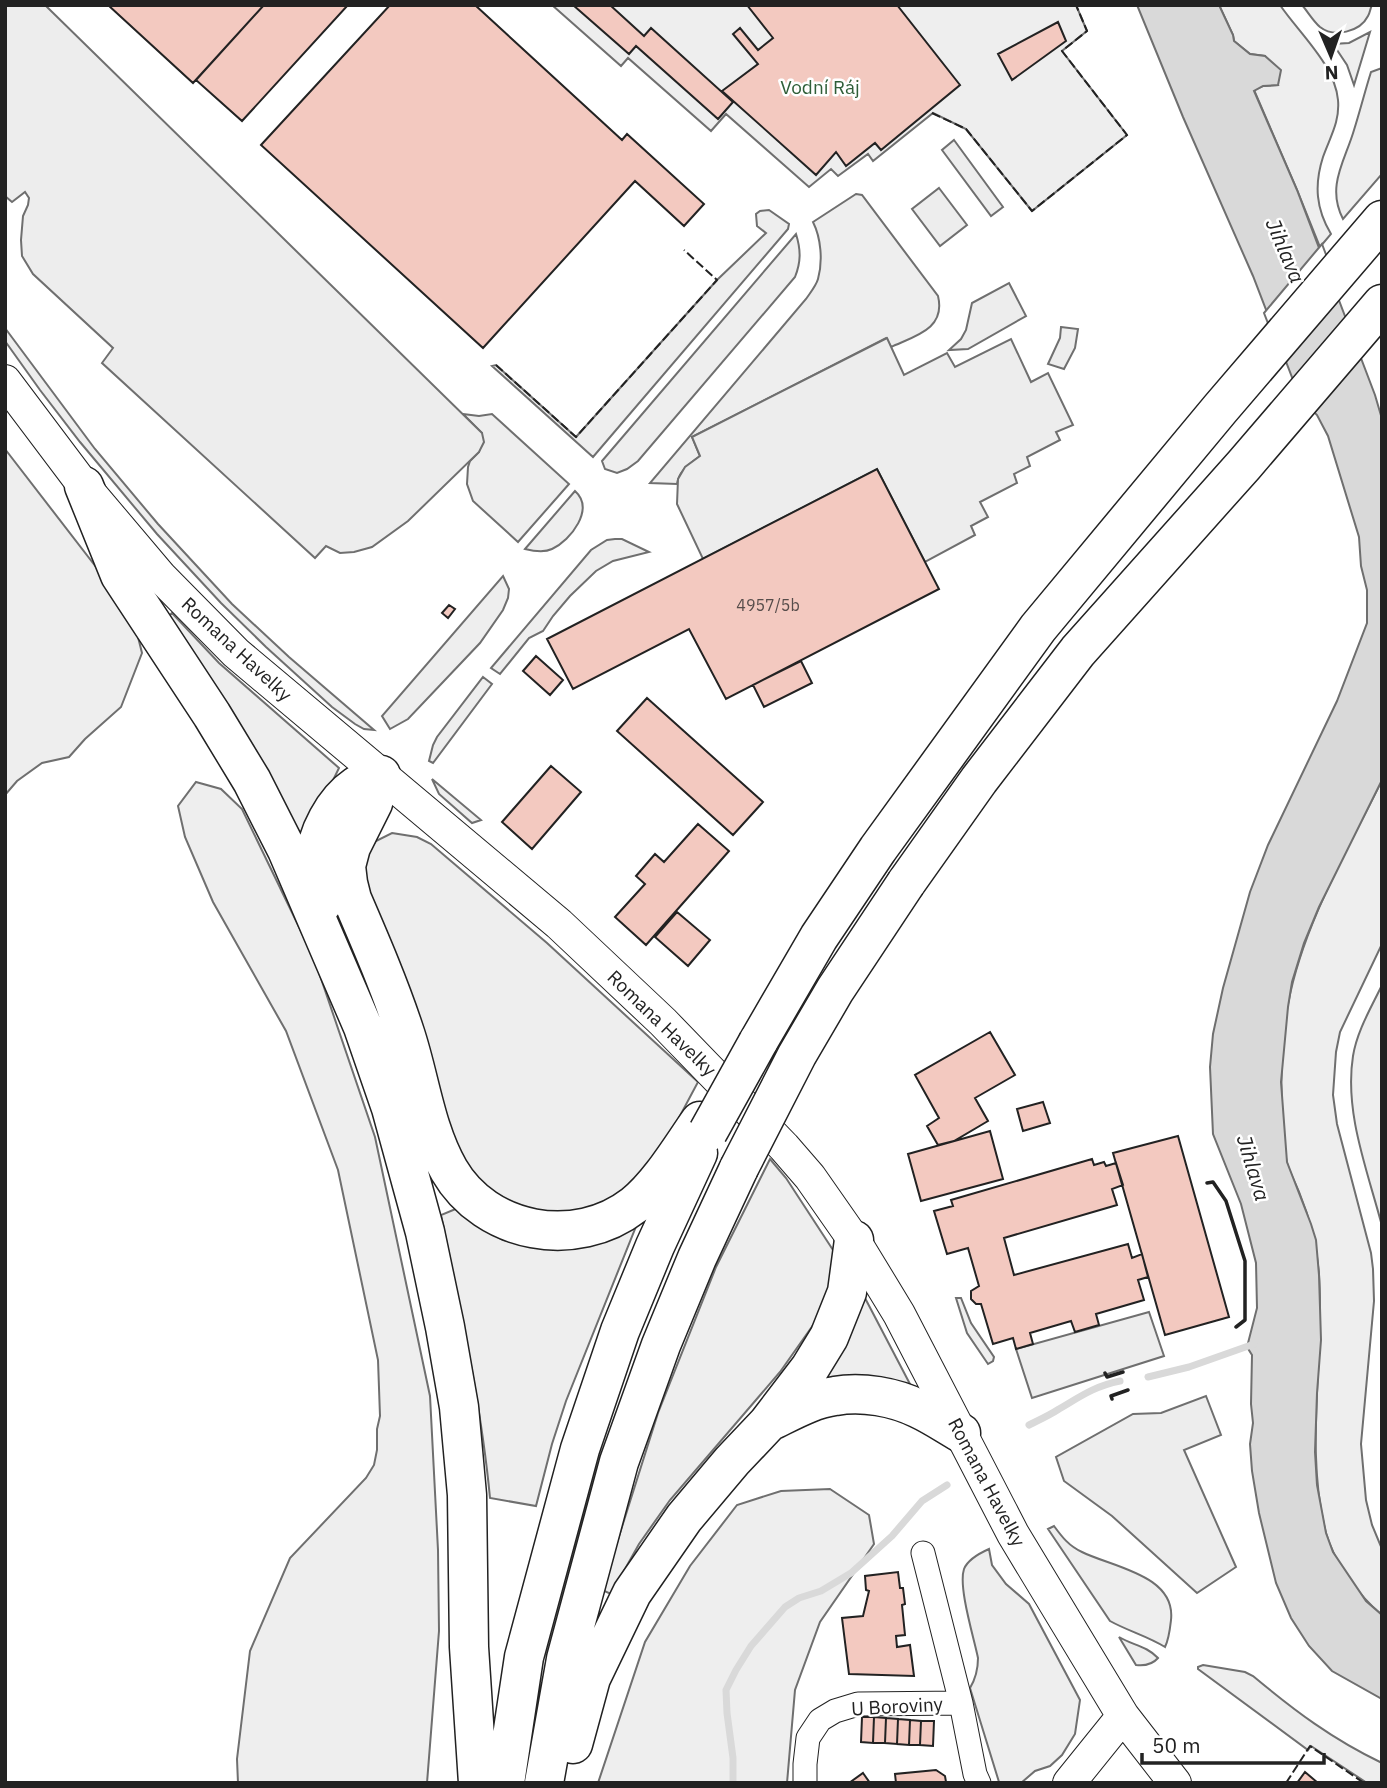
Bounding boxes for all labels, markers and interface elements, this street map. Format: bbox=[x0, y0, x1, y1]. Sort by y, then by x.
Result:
north arrow bbox=[1296, 21, 1366, 91]
text: N bbox=[1324, 61, 1339, 85]
park label: Vodní Ráj bbox=[780, 75, 860, 99]
water label: Jihlava bbox=[1260, 214, 1312, 287]
street label: Romana Havelky bbox=[177, 592, 298, 707]
house number: 4957/5b bbox=[736, 595, 800, 615]
street label: Romana Havelky bbox=[602, 965, 722, 1081]
water label: Jihlava bbox=[1231, 1131, 1277, 1204]
street label: Romana Havelky bbox=[943, 1414, 1031, 1551]
street label: U Boroviny bbox=[850, 1692, 944, 1720]
scale bar bbox=[1142, 1722, 1324, 1766]
text: 50 m bbox=[1152, 1731, 1201, 1759]

